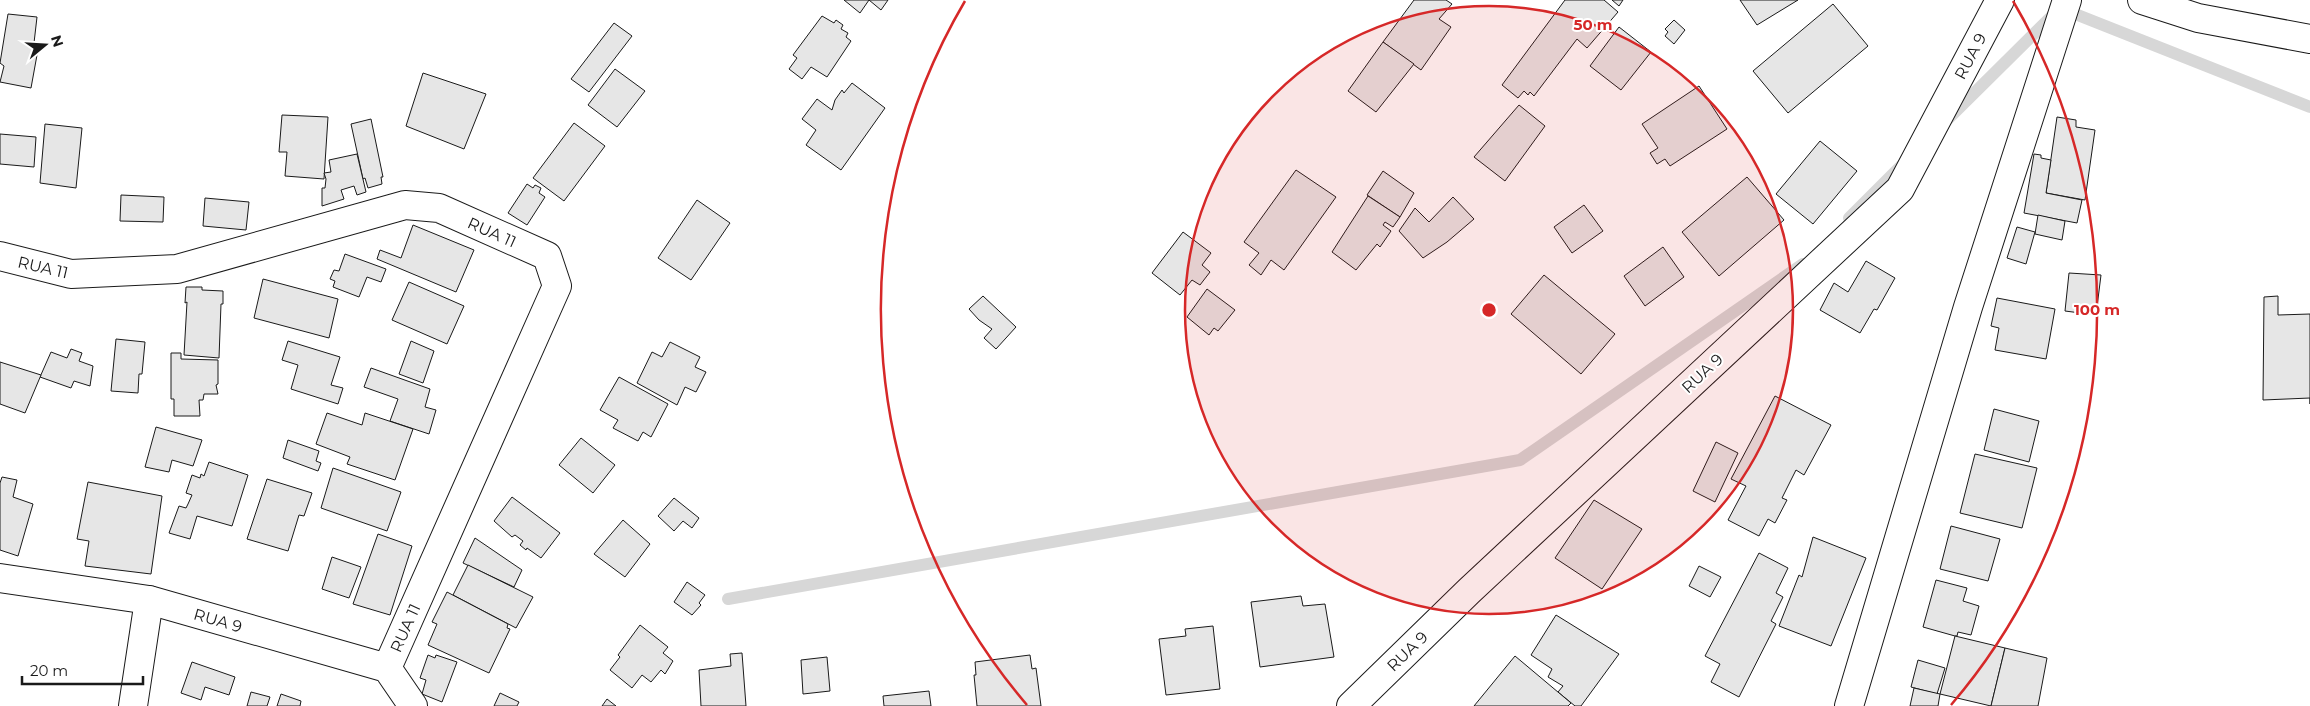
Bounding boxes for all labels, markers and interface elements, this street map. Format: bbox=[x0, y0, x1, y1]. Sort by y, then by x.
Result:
text: 50 m bbox=[1573, 15, 1613, 34]
north arrow bbox=[20, 20, 70, 70]
street label: RUA 9 bbox=[1950, 30, 1990, 83]
text: N bbox=[47, 33, 68, 49]
street label: RUA 11 bbox=[465, 213, 519, 252]
street label: RUA 11 bbox=[16, 252, 70, 283]
text: 100 m bbox=[2074, 300, 2120, 319]
centre of rings bbox=[1480, 301, 1498, 319]
street label: RUA 9 bbox=[1678, 350, 1727, 397]
street label: RUA 11 bbox=[386, 601, 425, 655]
street label: RUA 9 bbox=[191, 605, 244, 636]
street label: RUA 9 bbox=[1383, 627, 1432, 675]
scale bar bbox=[22, 654, 144, 686]
text: 20 m bbox=[30, 661, 68, 680]

